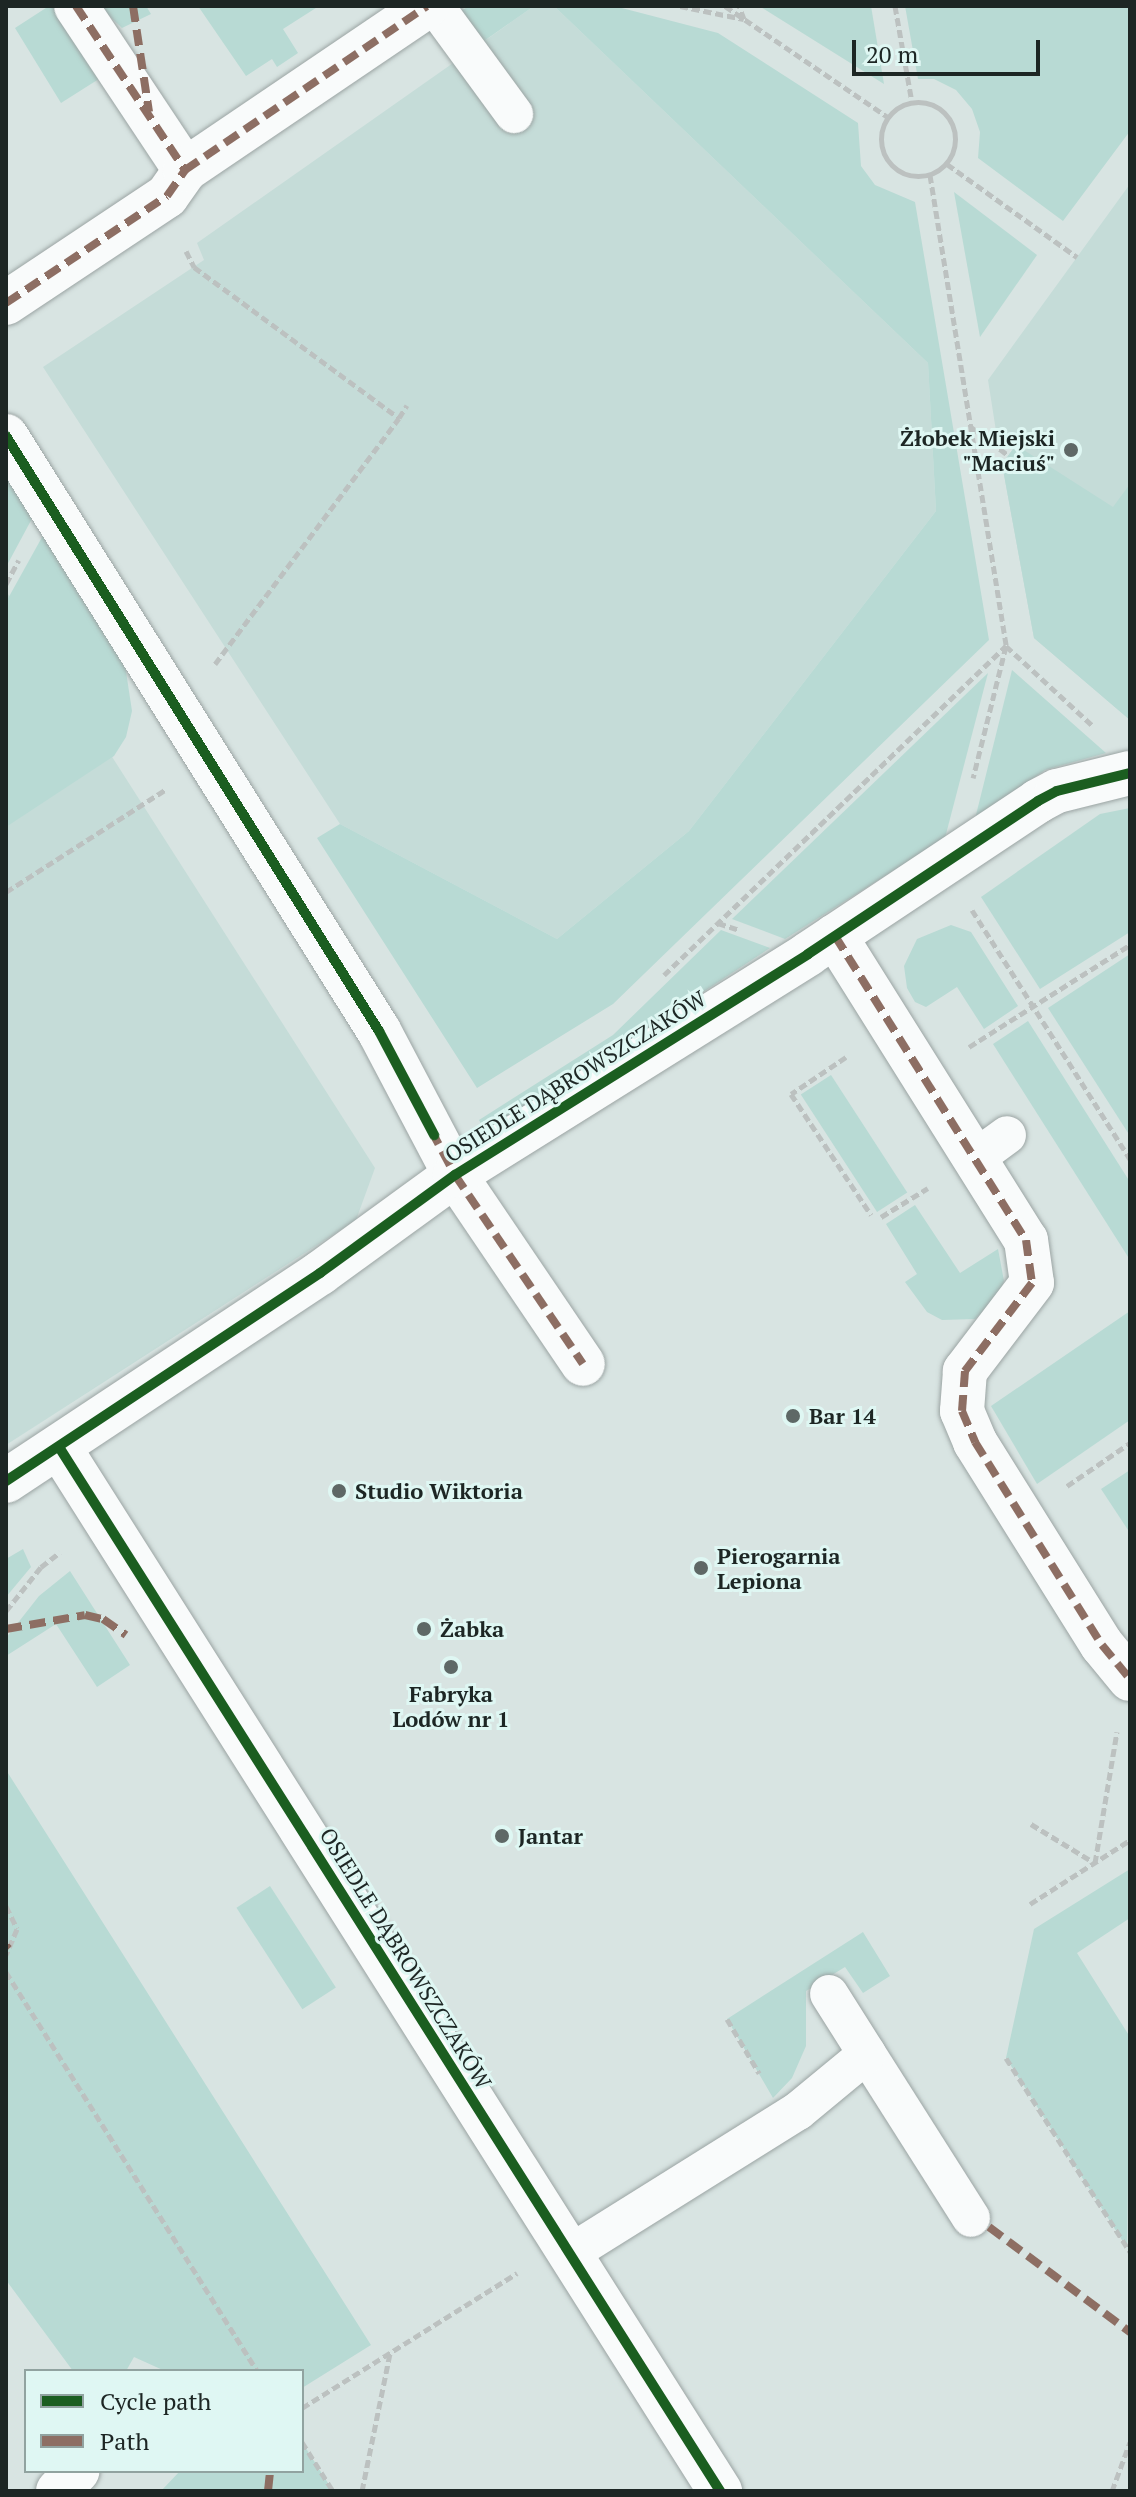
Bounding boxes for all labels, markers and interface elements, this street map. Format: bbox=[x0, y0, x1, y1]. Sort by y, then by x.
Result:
scale bar bbox=[856, 24, 1044, 74]
text: 20 m bbox=[866, 38, 918, 70]
place label: Żłobek Miejski "Maciuś" bbox=[900, 424, 1055, 476]
marker: Żłobek Miejski "Maciuś" bbox=[1062, 441, 1080, 459]
street label: OSIEDLE DĄBROWSZCZAKÓW bbox=[440, 985, 710, 1167]
place label: Bar 14 bbox=[809, 1403, 876, 1429]
marker: Bar 14 bbox=[784, 1407, 802, 1425]
place label: Studio Wiktoria bbox=[355, 1478, 523, 1504]
marker: Studio Wiktoria bbox=[330, 1482, 348, 1500]
place label: Pierogarnia Lepiona bbox=[717, 1542, 841, 1594]
marker: Pierogarnia Lepiona bbox=[692, 1559, 710, 1577]
place label: Żabka bbox=[440, 1616, 504, 1642]
marker: Żabka bbox=[415, 1620, 433, 1638]
marker: Fabryka Lodów nr 1 bbox=[442, 1658, 460, 1676]
place label: Fabryka Lodów nr 1 bbox=[392, 1680, 510, 1732]
street label: OSIEDLE DĄBROWSZCZAKÓW bbox=[315, 1823, 497, 2093]
place label: Jantar bbox=[518, 1823, 583, 1849]
marker: Jantar bbox=[493, 1827, 511, 1845]
legend bbox=[24, 2369, 304, 2473]
text: Cycle path bbox=[100, 2385, 211, 2417]
text: Path bbox=[100, 2425, 149, 2457]

